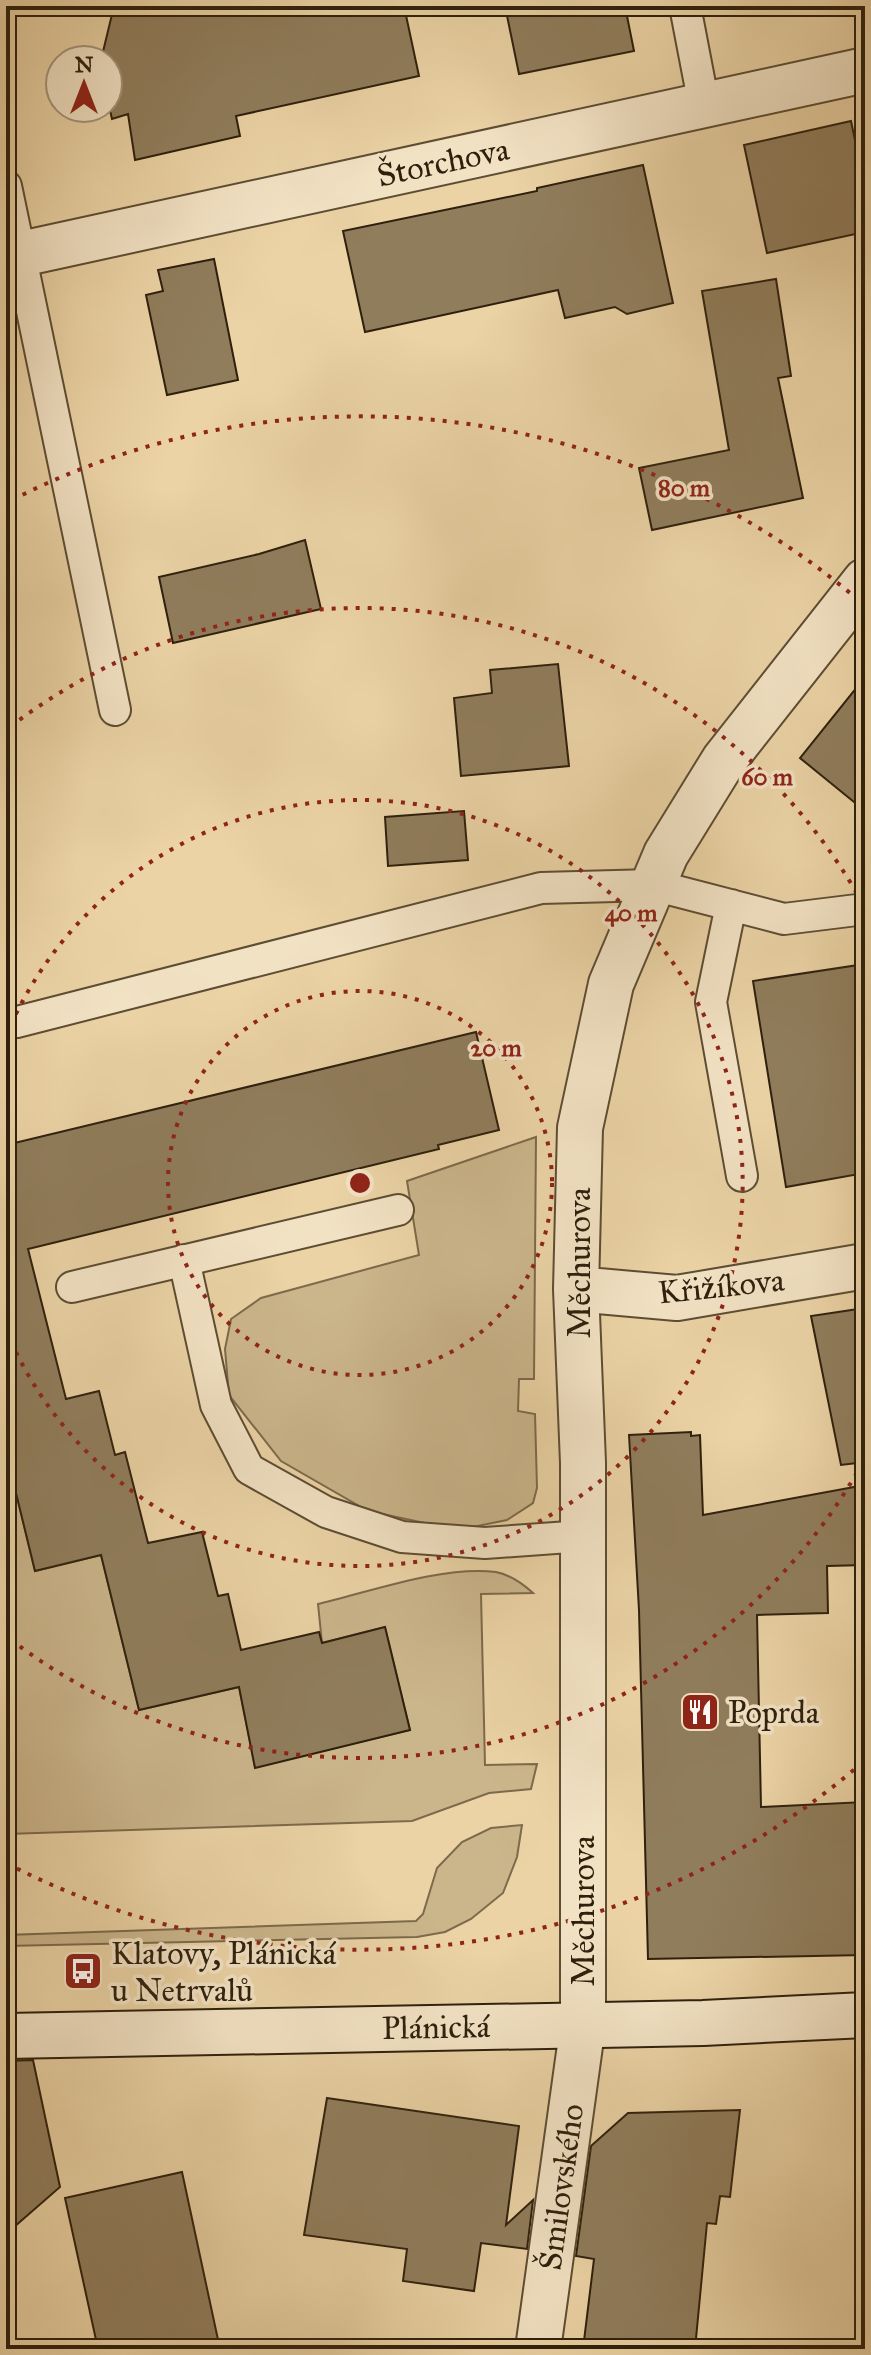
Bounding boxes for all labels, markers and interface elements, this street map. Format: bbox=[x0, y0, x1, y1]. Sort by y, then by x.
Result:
north arrow bbox=[44, 44, 124, 124]
text: N bbox=[75, 51, 94, 78]
street label: Štorchova bbox=[374, 129, 513, 195]
text: 80 m bbox=[658, 473, 711, 503]
text: 60 m bbox=[741, 762, 794, 792]
text: 40 m bbox=[605, 898, 658, 928]
text: 20 m bbox=[470, 1033, 522, 1063]
centre of rings bbox=[346, 1169, 374, 1197]
street label: Měchurova bbox=[560, 1187, 599, 1338]
street label: Křižíkova bbox=[656, 1260, 786, 1313]
restaurant icon: Poprda bbox=[679, 1691, 721, 1733]
place label: Poprda bbox=[728, 1693, 820, 1732]
street label: Měchurova bbox=[564, 1835, 603, 1986]
place label: Klatovy, Plánická u Netrvalů bbox=[111, 1934, 337, 2010]
bus stop icon: Klatovy, Plánická u Netrvalů bbox=[62, 1950, 104, 1992]
street label: Plánická bbox=[382, 2007, 491, 2048]
street label: Šmilovského bbox=[531, 2101, 592, 2273]

